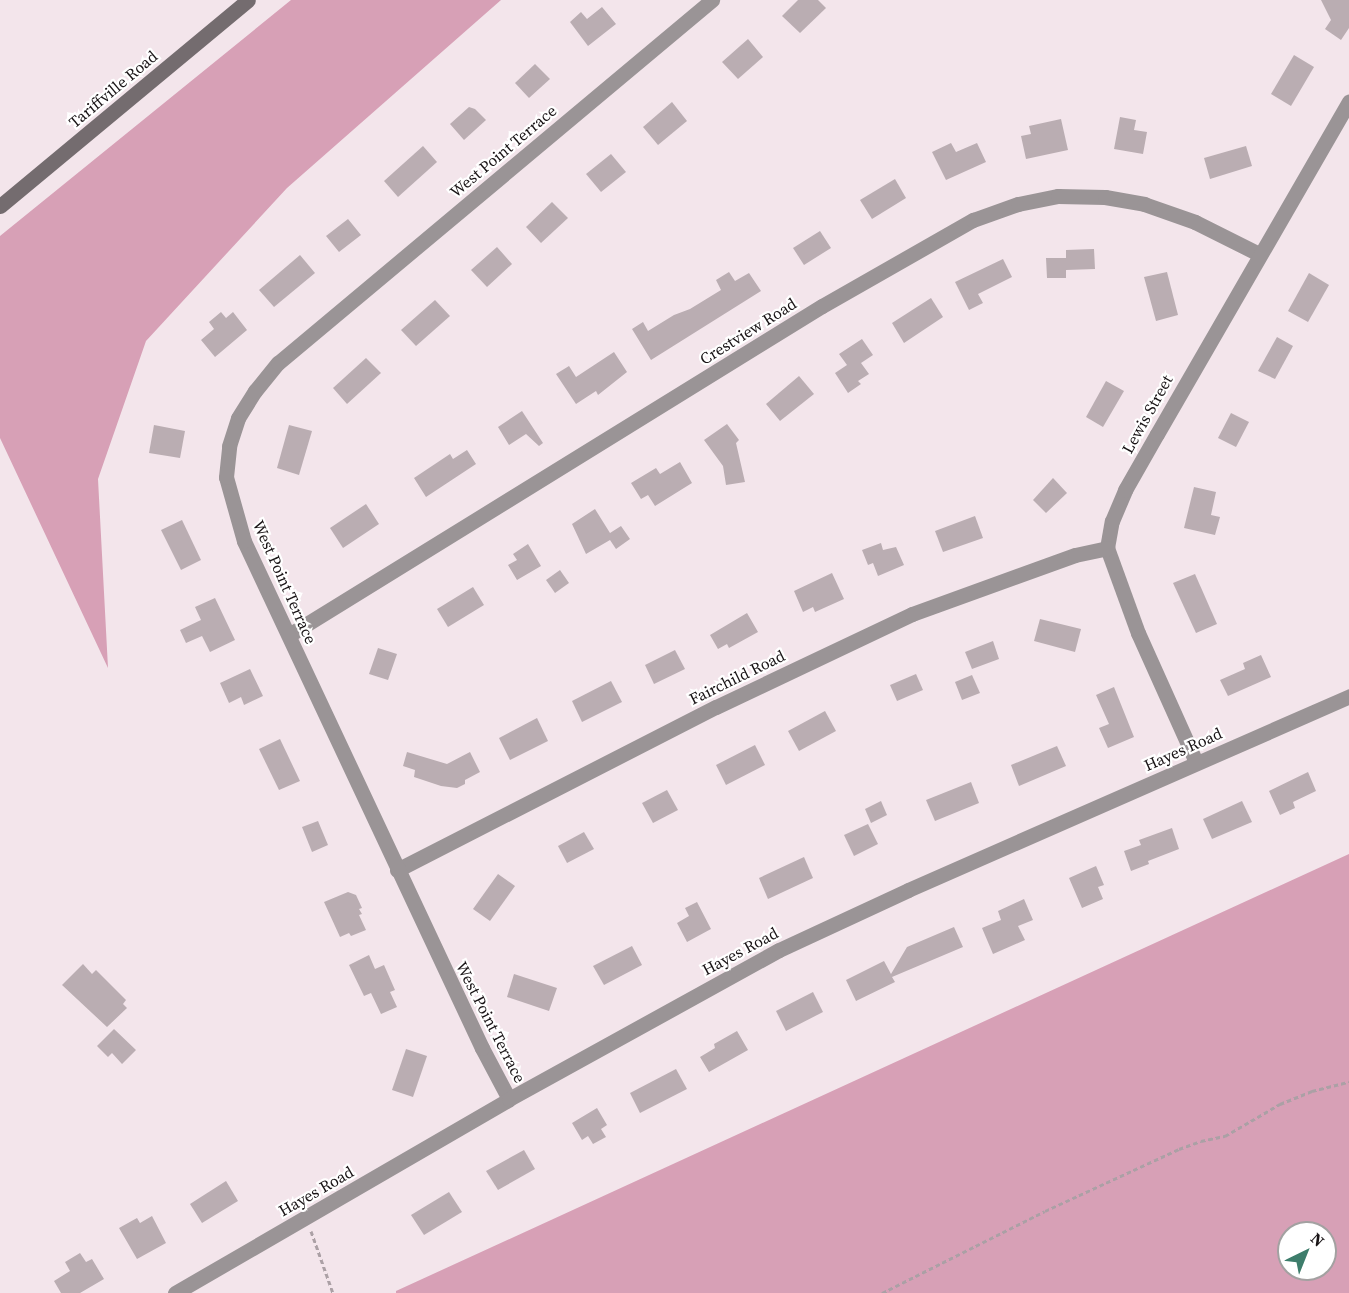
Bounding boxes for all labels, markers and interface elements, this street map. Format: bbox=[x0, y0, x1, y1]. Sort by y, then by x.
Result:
street label: Tariffville Road bbox=[65, 46, 161, 132]
street label: West Point Terrace bbox=[446, 101, 560, 201]
street label: Crestview Road bbox=[696, 294, 800, 368]
street label: Lewis Street bbox=[1118, 371, 1176, 457]
street label: West Point Terrace bbox=[249, 517, 321, 647]
street label: Fairchild Road bbox=[686, 646, 788, 708]
street label: Hayes Road bbox=[1141, 723, 1225, 775]
street label: Hayes Road bbox=[699, 923, 781, 979]
street label: West Point Terrace bbox=[452, 958, 530, 1086]
street label: Hayes Road bbox=[275, 1162, 357, 1220]
north arrow bbox=[1277, 1221, 1337, 1281]
text: N bbox=[1306, 1227, 1330, 1251]

